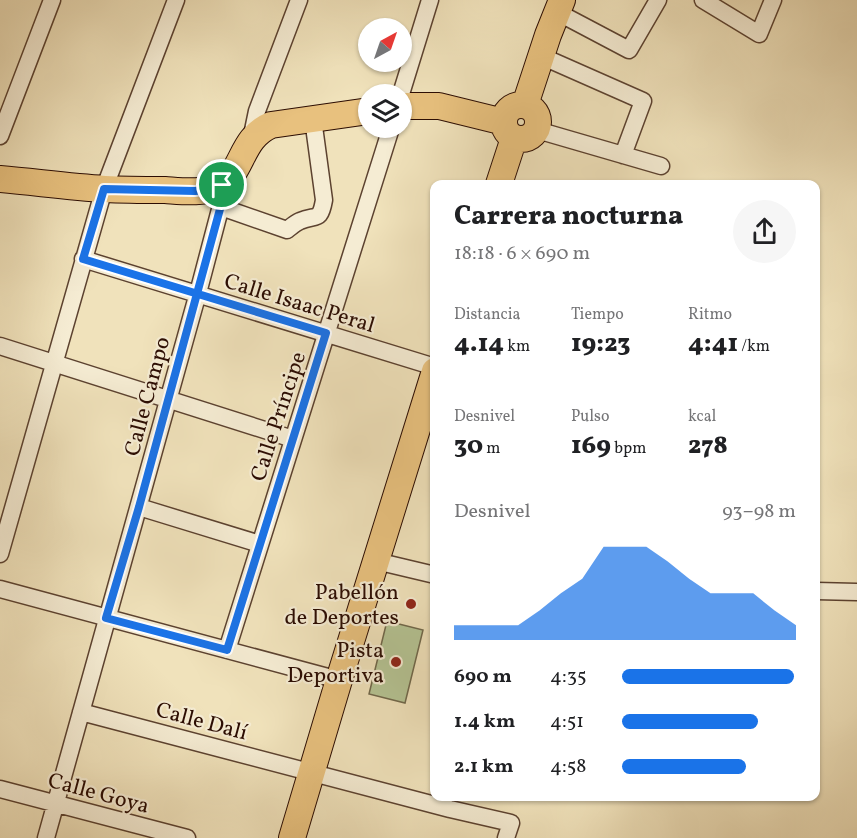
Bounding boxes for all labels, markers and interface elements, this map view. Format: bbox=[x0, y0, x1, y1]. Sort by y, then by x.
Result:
north arrow bbox=[358, 18, 412, 72]
map controls bbox=[358, 18, 412, 138]
button: layers bbox=[358, 84, 412, 138]
pin bbox=[196, 159, 247, 210]
icon: arrive bbox=[205, 168, 238, 201]
text: Carrera nocturna bbox=[454, 198, 683, 236]
button: share bbox=[733, 200, 796, 263]
text: 18:18 · 6 × 690 m bbox=[454, 240, 590, 268]
street label: Calle Isaac Peral bbox=[220, 267, 378, 342]
text: Distancia bbox=[454, 304, 520, 326]
text: Tiempo bbox=[571, 304, 624, 326]
text: Ritmo bbox=[688, 304, 732, 326]
text: 4.14 bbox=[454, 326, 504, 362]
text: 19:23 bbox=[571, 326, 631, 362]
text: 4:41 bbox=[688, 326, 738, 362]
street label: Calle Campo bbox=[118, 334, 179, 460]
text: km bbox=[504, 336, 530, 358]
text: /km bbox=[738, 336, 770, 358]
street label: Calle Príncipe bbox=[244, 348, 315, 486]
text: Desnivel bbox=[454, 406, 515, 428]
text: Pulso bbox=[571, 406, 609, 428]
text: kcal bbox=[688, 406, 716, 428]
text: 30 bbox=[454, 428, 483, 464]
text: 169 bbox=[571, 428, 611, 464]
text: 278 bbox=[688, 428, 728, 464]
text: m bbox=[483, 438, 500, 460]
text: bpm bbox=[611, 438, 646, 460]
text: Desnivel bbox=[454, 498, 530, 526]
text: 93–98 m bbox=[722, 498, 796, 526]
place label: Pabellón de Deportes bbox=[284, 578, 399, 634]
marker: Pabellón de Deportes bbox=[404, 597, 418, 611]
place label: Pista Deportiva bbox=[287, 636, 384, 692]
marker: Pista Deportiva bbox=[389, 655, 403, 669]
text: 690 m bbox=[454, 663, 512, 691]
text: 4:35 bbox=[550, 663, 587, 691]
street label: Calle Dalí bbox=[152, 695, 251, 750]
text: 1.4 km bbox=[454, 708, 515, 736]
text: 4:51 bbox=[550, 708, 584, 736]
text: 2.1 km bbox=[454, 753, 514, 781]
text: 4:58 bbox=[550, 753, 586, 781]
street label: Calle Goya bbox=[44, 766, 153, 823]

